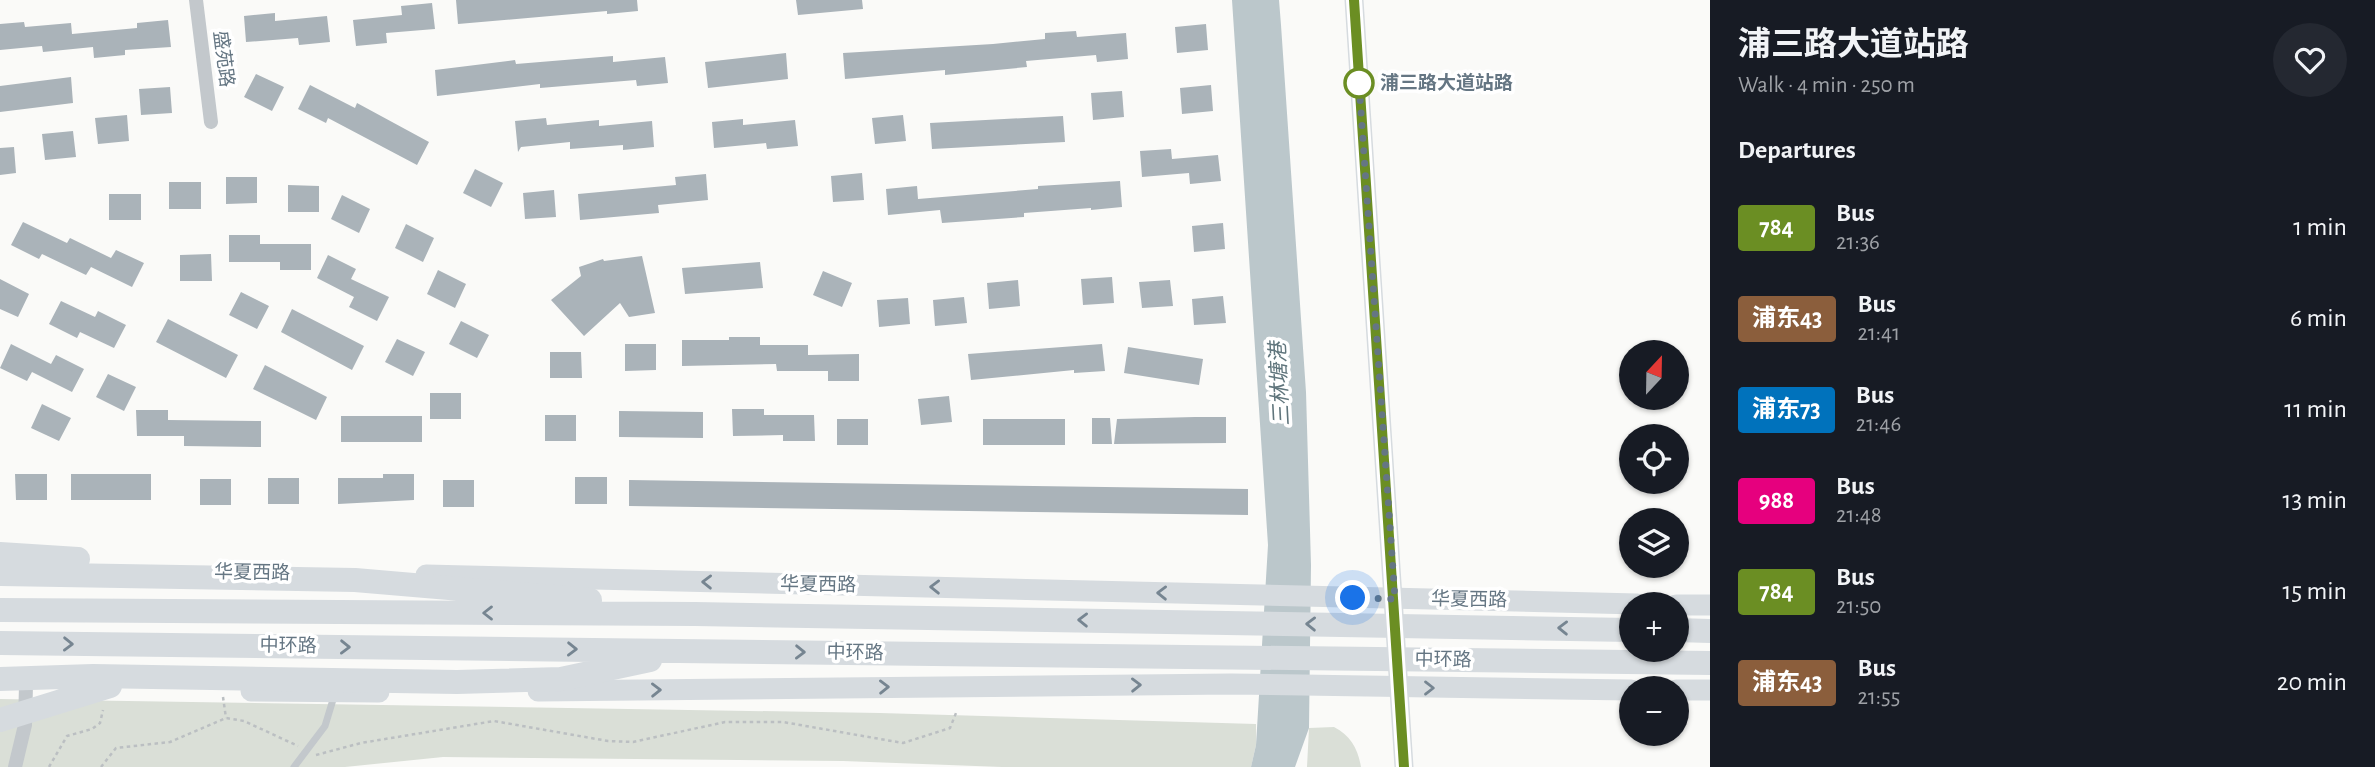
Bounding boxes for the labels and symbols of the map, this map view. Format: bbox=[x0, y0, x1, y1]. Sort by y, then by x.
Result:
street label: 盛苑路 bbox=[210, 29, 238, 88]
marker: 浦三路大道站路 bbox=[1344, 68, 1374, 98]
place label: 浦三路大道站路 bbox=[1380, 72, 1513, 93]
water label: 三林塘港 bbox=[1266, 339, 1293, 427]
north arrow bbox=[1619, 340, 1689, 410]
street label: 华夏西路 bbox=[214, 562, 290, 583]
one-way arrow bbox=[702, 574, 712, 590]
street label: 华夏西路 bbox=[780, 574, 856, 595]
one-way arrow bbox=[929, 580, 940, 595]
your location bbox=[1335, 580, 1370, 615]
one-way arrow bbox=[1157, 585, 1167, 601]
street label: 华夏西路 bbox=[1431, 589, 1507, 610]
one-way arrow bbox=[483, 605, 493, 621]
one-way arrow bbox=[1078, 613, 1089, 628]
one-way arrow bbox=[1305, 616, 1316, 632]
one-way arrow bbox=[1557, 621, 1568, 636]
street label: 中环路 bbox=[259, 635, 317, 656]
one-way arrow bbox=[63, 636, 74, 651]
one-way arrow bbox=[340, 639, 350, 655]
one-way arrow bbox=[567, 642, 578, 657]
street label: 中环路 bbox=[826, 642, 884, 663]
one-way arrow bbox=[795, 644, 805, 660]
street label: 中环路 bbox=[1414, 649, 1472, 670]
one-way arrow bbox=[1131, 677, 1141, 693]
one-way arrow bbox=[879, 679, 889, 695]
one-way arrow bbox=[1425, 680, 1435, 696]
one-way arrow bbox=[651, 682, 662, 697]

